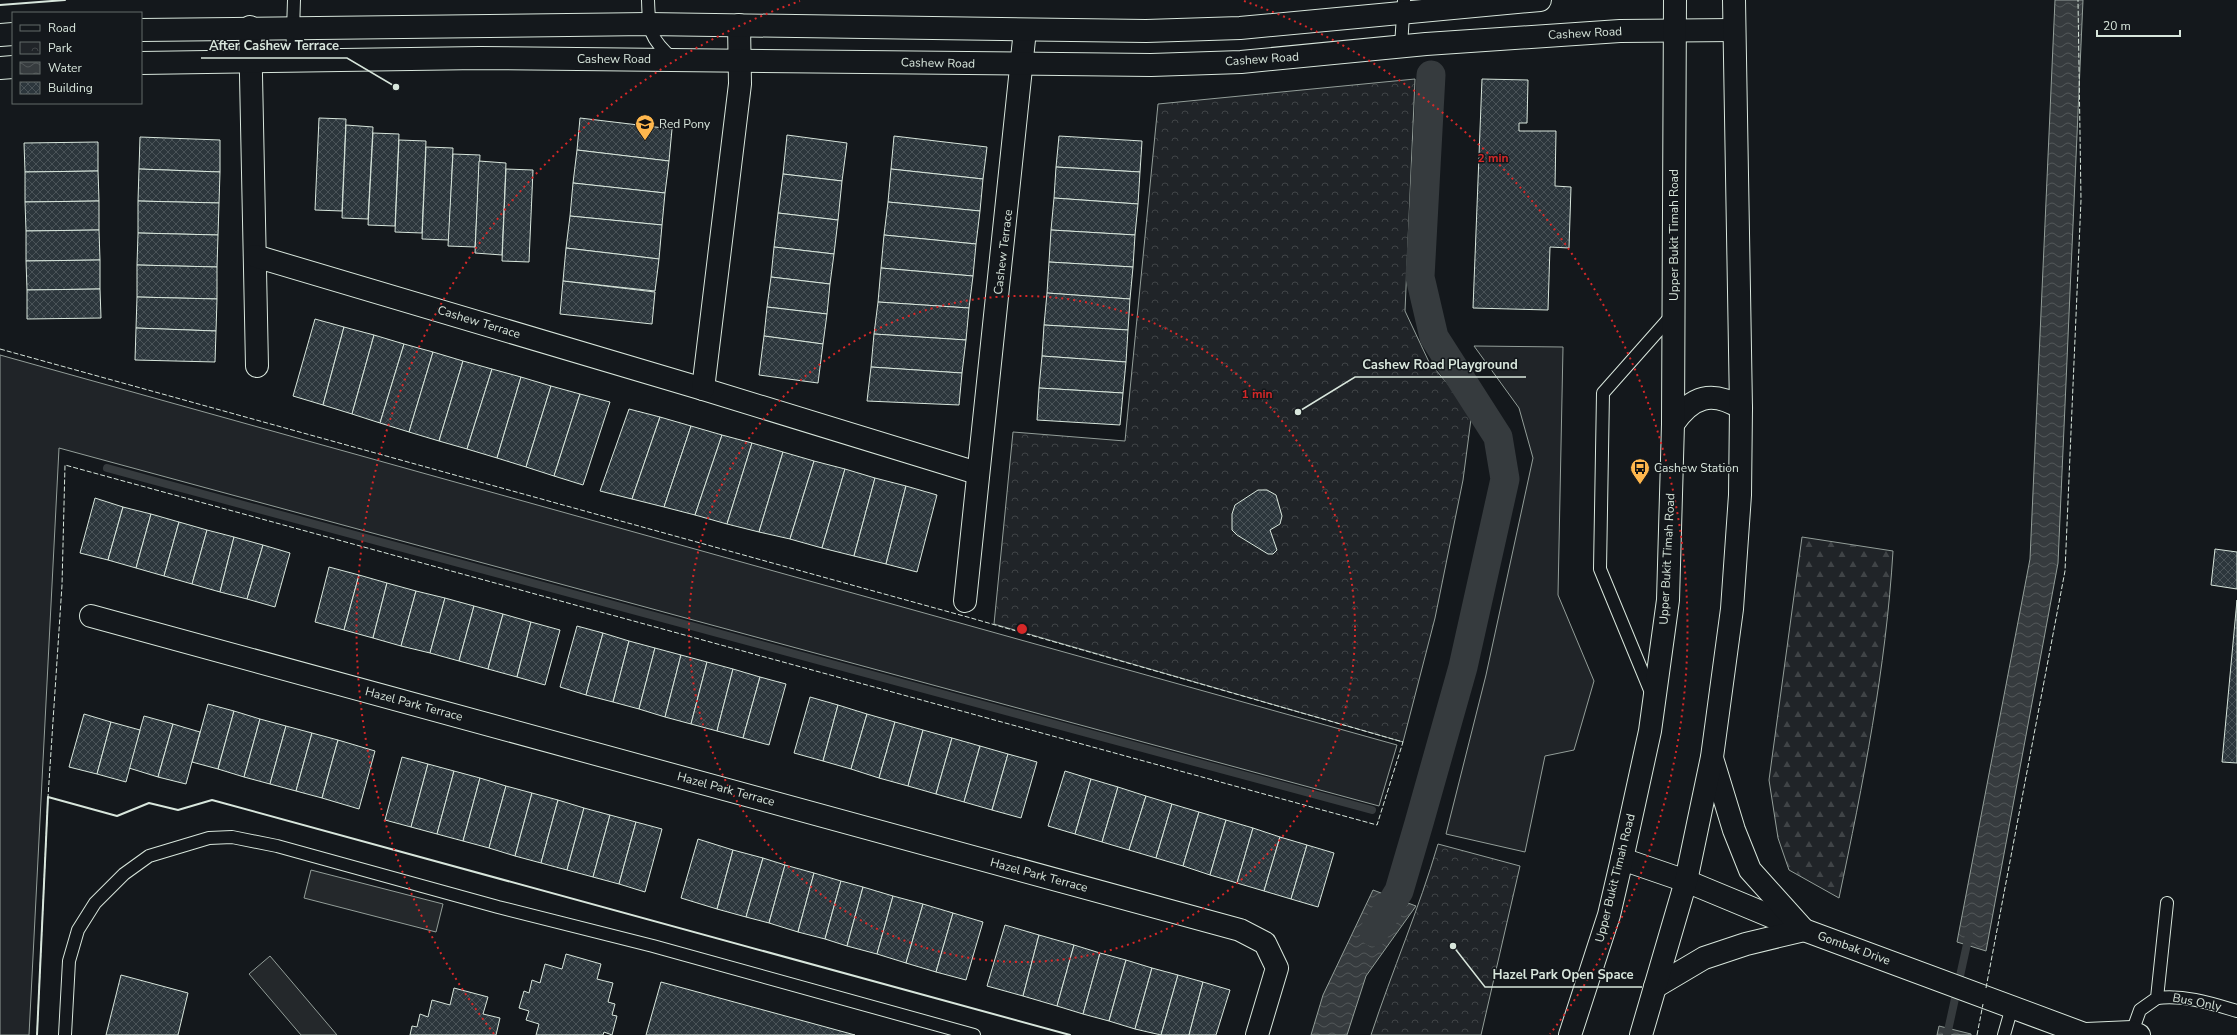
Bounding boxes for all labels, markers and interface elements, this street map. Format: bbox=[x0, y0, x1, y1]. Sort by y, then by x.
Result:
legend bbox=[12, 12, 142, 104]
scale bar bbox=[2097, 12, 2180, 38]
text: 20 m bbox=[2103, 18, 2131, 34]
text: Road bbox=[48, 20, 76, 36]
street label: Cashew Road bbox=[1548, 23, 1622, 43]
callout: After Cashew Terrace bbox=[201, 33, 347, 58]
text: After Cashew Terrace bbox=[209, 37, 339, 55]
text: Park bbox=[48, 40, 73, 56]
street label: Cashew Road bbox=[1224, 48, 1300, 70]
street label: Cashew Road bbox=[577, 51, 651, 67]
street label: Cashew Road bbox=[901, 54, 975, 72]
text: Water bbox=[48, 60, 82, 76]
text: Building bbox=[48, 80, 93, 96]
school or university icon: Red Pony bbox=[634, 113, 656, 141]
place label: Red Pony bbox=[659, 116, 711, 132]
text: 2 min bbox=[1477, 150, 1509, 166]
street label: Upper Bukit Timah Road bbox=[1666, 169, 1682, 301]
street label: Cashew Terrace bbox=[990, 208, 1016, 296]
street label: Cashew Terrace bbox=[436, 302, 522, 342]
callout: Cashew Road Playground bbox=[1355, 352, 1526, 377]
text: Cashew Road Playground bbox=[1362, 356, 1518, 374]
text: 1 min bbox=[1241, 386, 1273, 402]
bus stop icon: Cashew Station bbox=[1629, 457, 1651, 485]
place label: Cashew Station bbox=[1654, 460, 1739, 476]
street label: Upper Bukit Timah Road bbox=[1656, 493, 1678, 625]
centre of rings bbox=[1015, 622, 1029, 636]
street label: Hazel Park Terrace bbox=[363, 683, 465, 725]
street label: Hazel Park Terrace bbox=[675, 768, 777, 810]
street label: Upper Bukit Timah Road bbox=[1591, 812, 1639, 944]
street label: Hazel Park Terrace bbox=[988, 854, 1090, 896]
street label: Gombak Drive bbox=[1815, 927, 1893, 969]
callout: Hazel Park Open Space bbox=[1485, 962, 1642, 987]
text: Hazel Park Open Space bbox=[1492, 966, 1634, 984]
street label: Bus Only bbox=[2171, 989, 2224, 1015]

